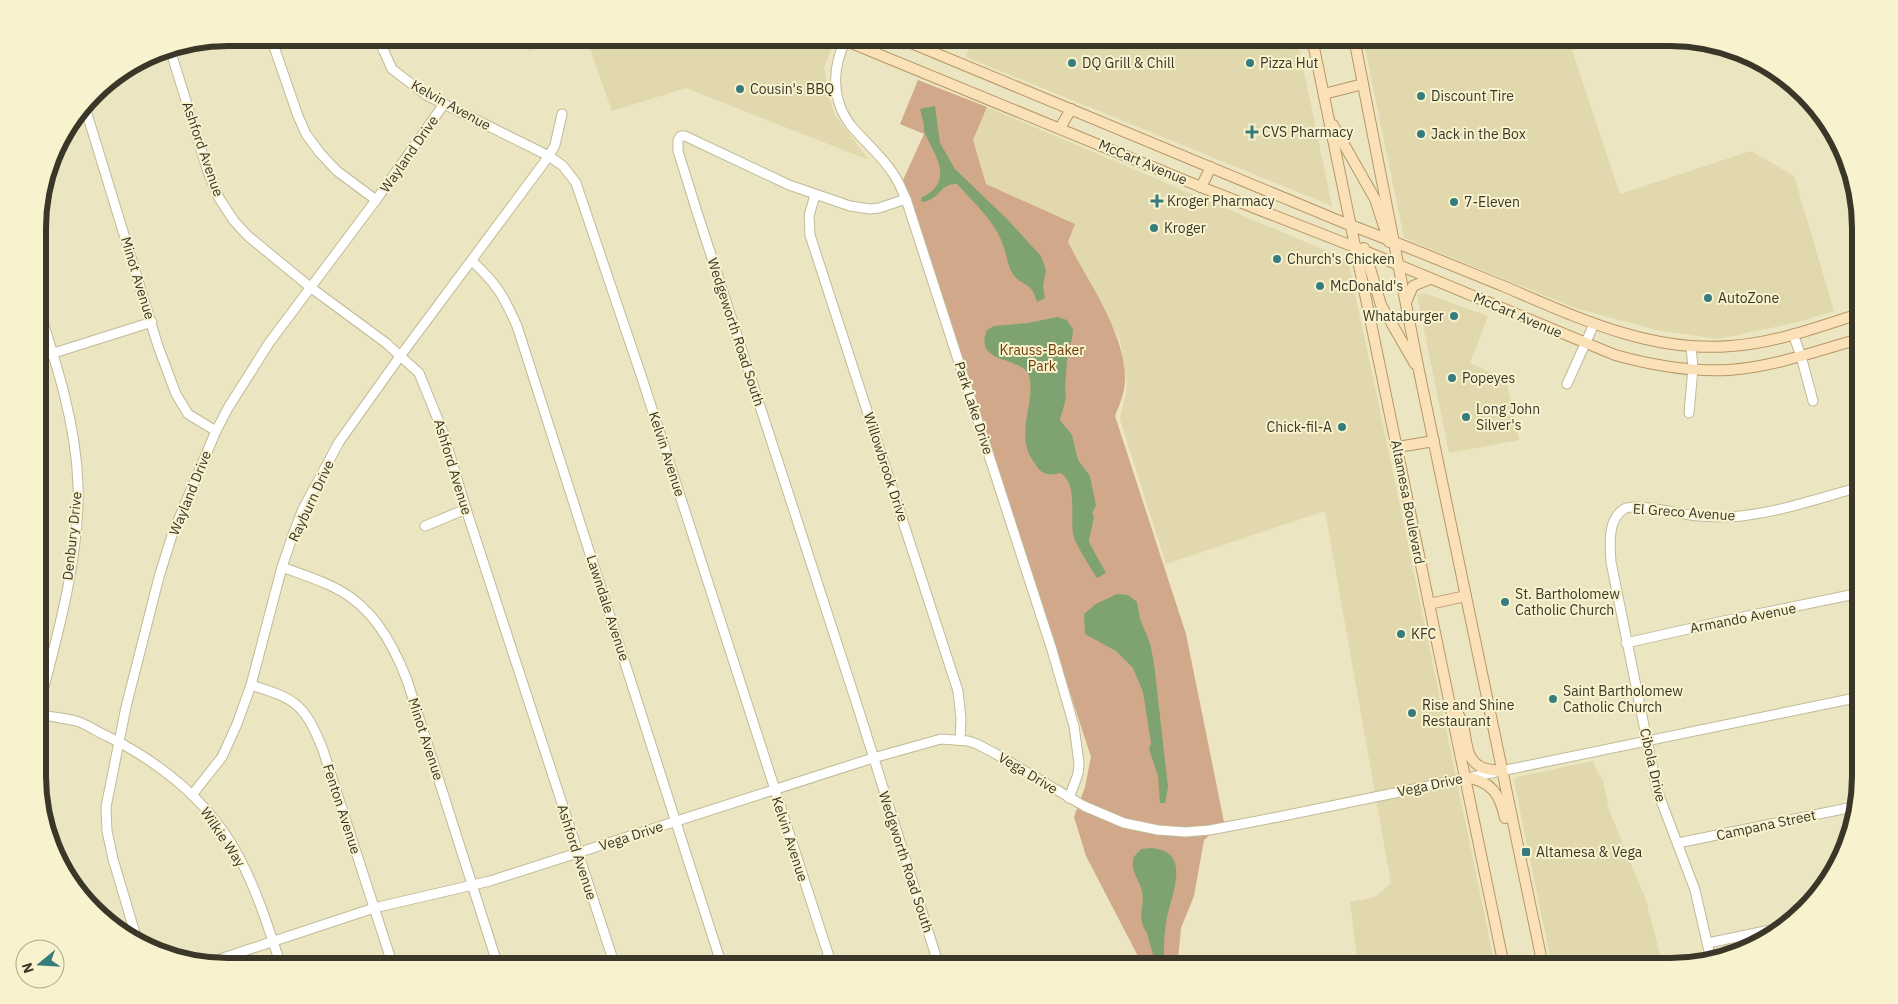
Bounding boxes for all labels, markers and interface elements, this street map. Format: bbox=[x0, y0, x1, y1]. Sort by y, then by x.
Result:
place label: DQ Grill & Chill bbox=[1082, 54, 1175, 72]
place label: Pizza Hut bbox=[1260, 54, 1319, 72]
marker: DQ Grill & Chill bbox=[1066, 57, 1078, 69]
marker: Pizza Hut bbox=[1244, 57, 1256, 69]
street label: Kelvin Avenue bbox=[408, 76, 494, 134]
place label: Cousin's BBQ bbox=[750, 80, 834, 98]
marker: Cousin's BBQ bbox=[734, 83, 746, 95]
place label: Discount Tire bbox=[1431, 87, 1514, 105]
marker: Discount Tire bbox=[1415, 90, 1427, 102]
street label: Ashford Avenue bbox=[178, 99, 228, 199]
street label: Wayland Drive bbox=[376, 112, 442, 196]
place label: CVS Pharmacy bbox=[1262, 123, 1353, 141]
place label: Jack in the Box bbox=[1431, 125, 1526, 143]
marker: CVS Pharmacy bbox=[1246, 126, 1258, 138]
marker: Jack in the Box bbox=[1415, 128, 1427, 140]
street label: McCart Avenue bbox=[1096, 135, 1190, 189]
place label: Kroger Pharmacy bbox=[1167, 192, 1275, 210]
place label: 7-Eleven bbox=[1464, 193, 1520, 211]
marker: Kroger Pharmacy bbox=[1151, 195, 1163, 207]
marker: 7-Eleven bbox=[1448, 196, 1460, 208]
place label: Kroger bbox=[1164, 219, 1206, 237]
marker: Kroger bbox=[1148, 222, 1160, 234]
street label: Minot Avenue bbox=[117, 234, 159, 322]
place label: Church's Chicken bbox=[1287, 250, 1395, 268]
marker: Church's Chicken bbox=[1271, 253, 1283, 265]
street label: Wedgeworth Road South bbox=[703, 255, 769, 409]
place label: McDonald's bbox=[1330, 277, 1403, 295]
marker: McDonald's bbox=[1314, 280, 1326, 292]
street label: McCart Avenue bbox=[1471, 288, 1565, 342]
place label: AutoZone bbox=[1718, 289, 1779, 307]
marker: AutoZone bbox=[1702, 292, 1714, 304]
place label: Whataburger bbox=[1363, 307, 1444, 325]
marker: Whataburger bbox=[1448, 310, 1460, 322]
park label: Krauss-Baker Park bbox=[1000, 341, 1084, 375]
street label: Park Lake Drive bbox=[950, 359, 998, 457]
place label: Popeyes bbox=[1462, 369, 1515, 387]
marker: Popeyes bbox=[1446, 372, 1458, 384]
place label: Long John Silver's bbox=[1476, 400, 1540, 434]
street label: Kelvin Avenue bbox=[645, 409, 689, 499]
street label: Willowbrook Drive bbox=[860, 410, 912, 524]
marker: Long John Silver's bbox=[1460, 411, 1472, 423]
street label: Ashford Avenue bbox=[430, 417, 476, 517]
place label: Chick-fil-A bbox=[1267, 418, 1332, 436]
marker: Chick-fil-A bbox=[1336, 421, 1348, 433]
street label: Altamesa Boulevard bbox=[1387, 438, 1429, 566]
street label: Wayland Drive bbox=[165, 448, 215, 538]
street label: Rayburn Drive bbox=[284, 457, 338, 545]
street label: Denbury Drive bbox=[58, 490, 86, 581]
street label: El Greco Avenue bbox=[1632, 499, 1736, 525]
street label: Lawndale Avenue bbox=[582, 553, 634, 664]
place label: St. Bartholomew Catholic Church bbox=[1515, 585, 1620, 619]
marker: St. Bartholomew Catholic Church bbox=[1499, 596, 1511, 608]
street label: Armando Avenue bbox=[1688, 599, 1798, 637]
place label: KFC bbox=[1411, 625, 1436, 643]
marker: KFC bbox=[1395, 628, 1407, 640]
place label: Saint Bartholomew Catholic Church bbox=[1563, 682, 1683, 716]
marker: Saint Bartholomew Catholic Church bbox=[1547, 693, 1559, 705]
street label: Minot Avenue bbox=[404, 696, 448, 783]
place label: Rise and Shine Restaurant bbox=[1422, 696, 1515, 730]
marker: Rise and Shine Restaurant bbox=[1406, 707, 1418, 719]
street label: Cibola Drive bbox=[1636, 726, 1670, 804]
street label: Vega Drive bbox=[995, 748, 1061, 798]
street label: Fenton Avenue bbox=[319, 762, 365, 857]
street label: Vega Drive bbox=[1396, 769, 1465, 801]
street label: Wedgworth Road South bbox=[875, 789, 937, 935]
street label: Kelvin Avenue bbox=[768, 794, 812, 884]
street label: Ashford Avenue bbox=[553, 802, 601, 902]
street label: Wilkie Way bbox=[196, 804, 250, 870]
street label: Campana Street bbox=[1715, 806, 1817, 844]
street label: Vega Drive bbox=[597, 817, 666, 855]
place label: Altamesa & Vega bbox=[1536, 843, 1643, 861]
marker: Altamesa & Vega bbox=[1520, 846, 1532, 858]
north arrow bbox=[15, 939, 65, 989]
text: N bbox=[18, 960, 38, 976]

